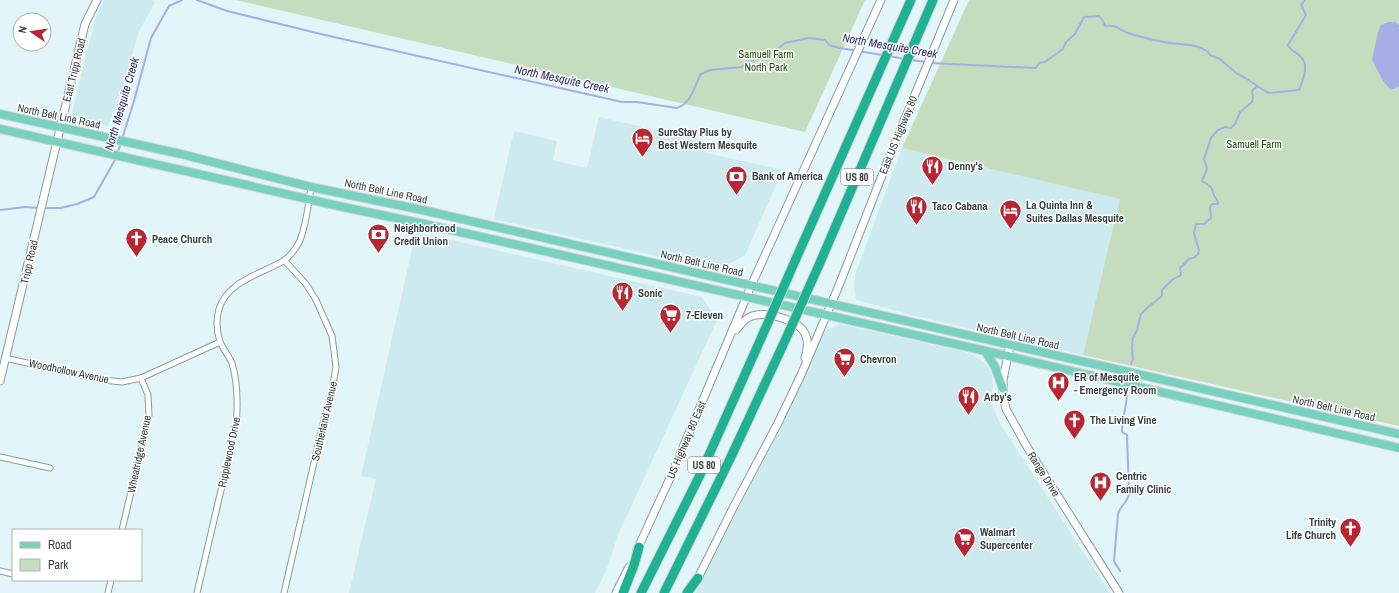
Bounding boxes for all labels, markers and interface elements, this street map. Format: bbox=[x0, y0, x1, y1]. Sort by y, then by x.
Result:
north arrow bbox=[12, 12, 52, 52]
text: N bbox=[15, 25, 30, 34]
water label: North Mesquite Creek bbox=[841, 30, 940, 62]
street label: East Tripp Road bbox=[59, 37, 89, 103]
park label: Samuell Farm North Park bbox=[738, 47, 794, 74]
water label: North Mesquite Creek bbox=[101, 55, 143, 152]
water label: North Mesquite Creek bbox=[513, 61, 612, 97]
street label: East US Highway 80 bbox=[876, 94, 920, 176]
street label: North Belt Line Road bbox=[16, 100, 102, 132]
hotel icon: SureStay Plus by Best Western Mesquite bbox=[630, 125, 656, 158]
place label: SureStay Plus by Best Western Mesquite bbox=[658, 125, 757, 152]
park label: Samuell Farm bbox=[1226, 137, 1282, 151]
restaurant icon: Denny's bbox=[919, 153, 945, 186]
place label: Denny's bbox=[948, 159, 983, 173]
bank icon: Bank of America bbox=[723, 163, 749, 196]
place label: Bank of America bbox=[752, 169, 823, 183]
road number: US 80 bbox=[841, 169, 873, 185]
street label: North Belt Line Road bbox=[343, 175, 429, 207]
restaurant icon: Taco Cabana bbox=[904, 193, 930, 226]
hotel icon: La Quinta Inn & Suites Dallas Mesquite bbox=[997, 198, 1023, 231]
place label: La Quinta Inn & Suites Dallas Mesquite bbox=[1026, 198, 1124, 225]
place label: Taco Cabana bbox=[932, 199, 987, 213]
bank icon: Neighborhood Credit Union bbox=[365, 221, 391, 254]
place label: Neighborhood Credit Union bbox=[394, 221, 456, 248]
church icon: Peace Church bbox=[124, 226, 150, 259]
place label: Peace Church bbox=[152, 232, 212, 246]
street label: Tripp Road bbox=[17, 239, 41, 285]
street label: North Belt Line Road bbox=[659, 247, 745, 279]
restaurant icon: Sonic bbox=[610, 280, 636, 313]
place label: Sonic bbox=[638, 286, 663, 300]
supermarket icon: 7-Eleven bbox=[658, 302, 684, 335]
place label: 7-Eleven bbox=[686, 308, 723, 322]
street label: North Belt Line Road bbox=[975, 320, 1061, 352]
supermarket icon: Chevron bbox=[831, 346, 857, 379]
place label: Chevron bbox=[860, 352, 897, 366]
street label: Woodhollow Avenue bbox=[28, 356, 110, 386]
hospital icon: ER of Mesquite - Emergency Room bbox=[1046, 370, 1072, 403]
place label: ER of Mesquite - Emergency Room bbox=[1074, 370, 1156, 397]
street label: Southerland Avenue bbox=[308, 380, 340, 462]
restaurant icon: Arby's bbox=[955, 384, 981, 417]
place label: Arby's bbox=[984, 390, 1012, 404]
street label: North Belt Line Road bbox=[1291, 392, 1377, 424]
street label: US Highway 80 East bbox=[663, 399, 709, 481]
church icon: The Living Vine bbox=[1061, 407, 1087, 440]
place label: The Living Vine bbox=[1090, 413, 1157, 427]
street label: Wheatridge Avenue bbox=[124, 414, 154, 494]
street label: Ripplewood Drive bbox=[215, 415, 243, 489]
street label: Range Drive bbox=[1025, 449, 1063, 499]
road number: US 80 bbox=[688, 457, 720, 473]
hospital icon: Centric Family Clinic bbox=[1087, 469, 1113, 502]
place label: Centric Family Clinic bbox=[1116, 469, 1171, 496]
place label: Trinity Life Church bbox=[1286, 515, 1336, 542]
church icon: Trinity Life Church bbox=[1338, 515, 1364, 548]
supermarket icon: Walmart Supercenter bbox=[952, 525, 978, 558]
place label: Walmart Supercenter bbox=[980, 525, 1033, 552]
legend bbox=[12, 529, 142, 581]
text: Road bbox=[48, 537, 72, 553]
text: Park bbox=[48, 557, 68, 573]

